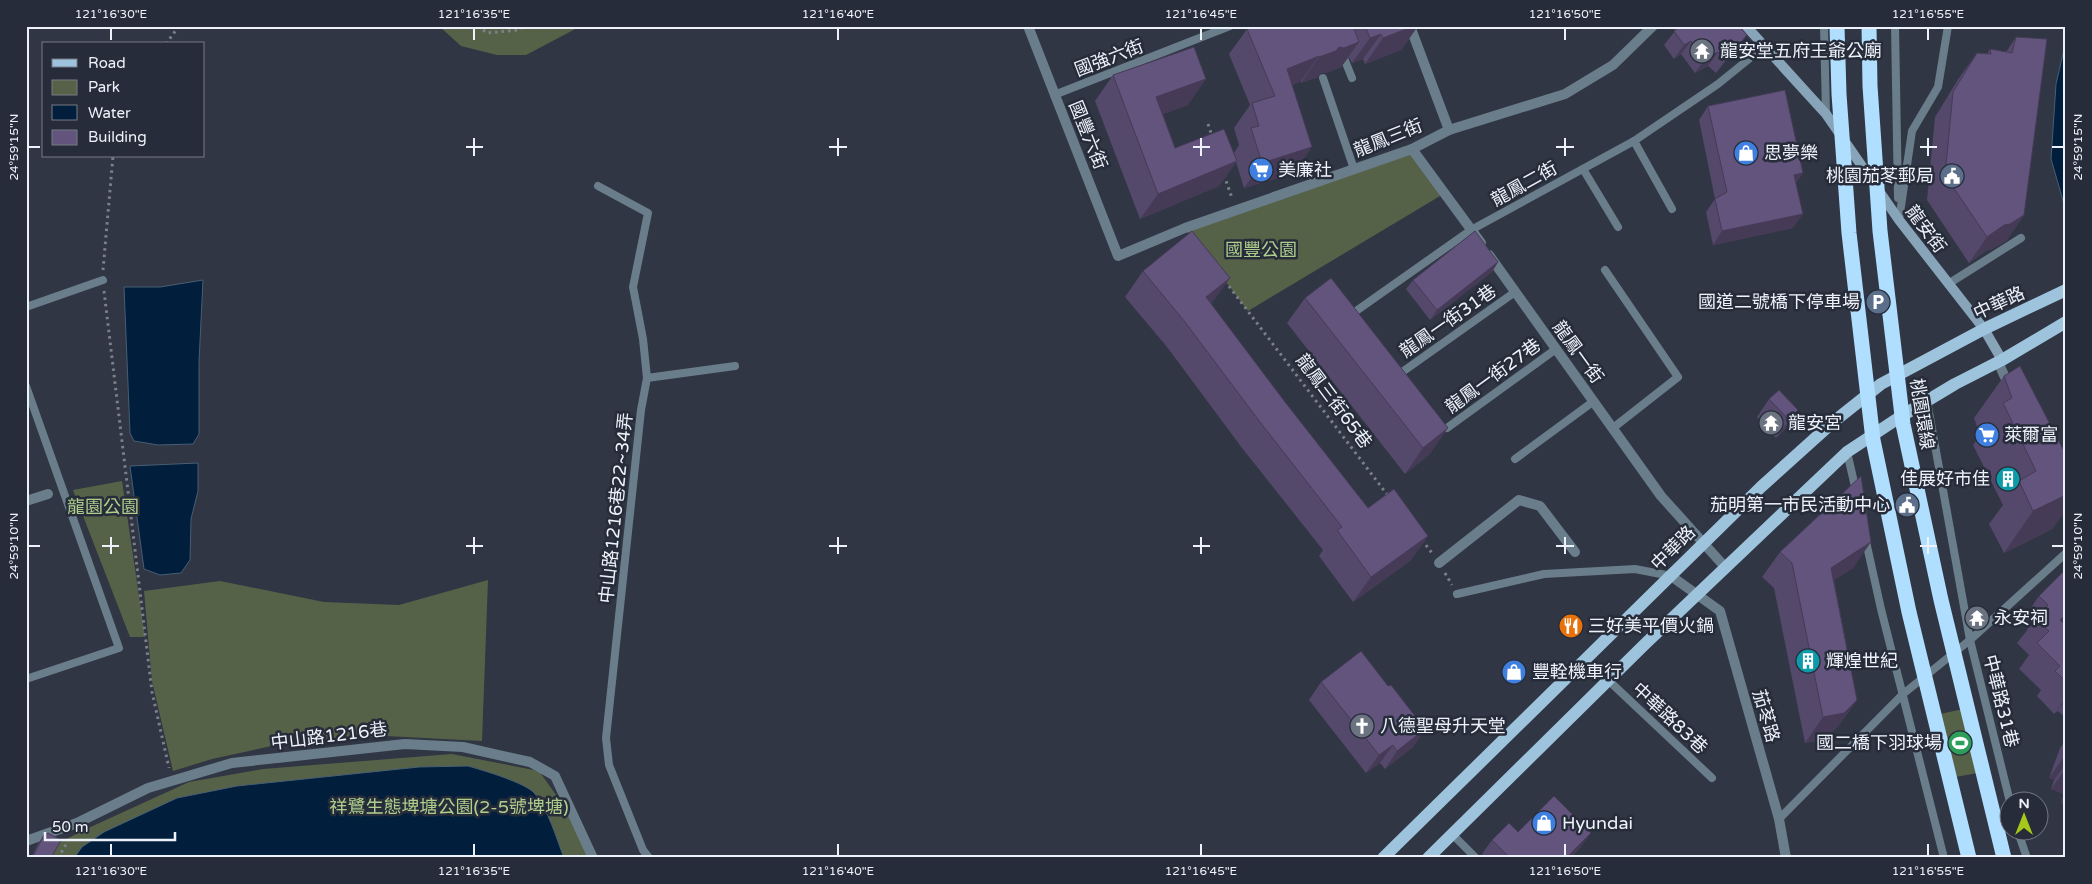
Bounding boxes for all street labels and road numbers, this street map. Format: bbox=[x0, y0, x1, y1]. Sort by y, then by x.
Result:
street label: 國強六街 bbox=[1071, 35, 1147, 81]
street label: 國豐六街 bbox=[1064, 98, 1112, 172]
street label: 龍鳳三街 bbox=[1351, 114, 1425, 162]
street label: 龍鳳二街 bbox=[1487, 157, 1561, 211]
street label: 龍安街 bbox=[1901, 201, 1951, 257]
street label: 龍鳳一街31巷 bbox=[1396, 280, 1500, 362]
street label: 中華路 bbox=[1970, 282, 2028, 324]
street label: 龍鳳一街 bbox=[1548, 316, 1608, 388]
street label: 龍鳳一街27巷 bbox=[1441, 334, 1545, 418]
street label: 龍鳳三街65巷 bbox=[1291, 349, 1377, 453]
street label: 桃園環線 bbox=[1906, 377, 1938, 451]
street label: 中山路1216巷22~34弄 bbox=[595, 411, 637, 605]
street label: 中華路 bbox=[1646, 521, 1700, 575]
street label: 中華路31巷 bbox=[1979, 652, 2023, 750]
street label: 中華路83巷 bbox=[1628, 678, 1712, 758]
street label: 茄苳路 bbox=[1748, 687, 1784, 745]
street label: 中山路1216巷 bbox=[269, 718, 389, 754]

